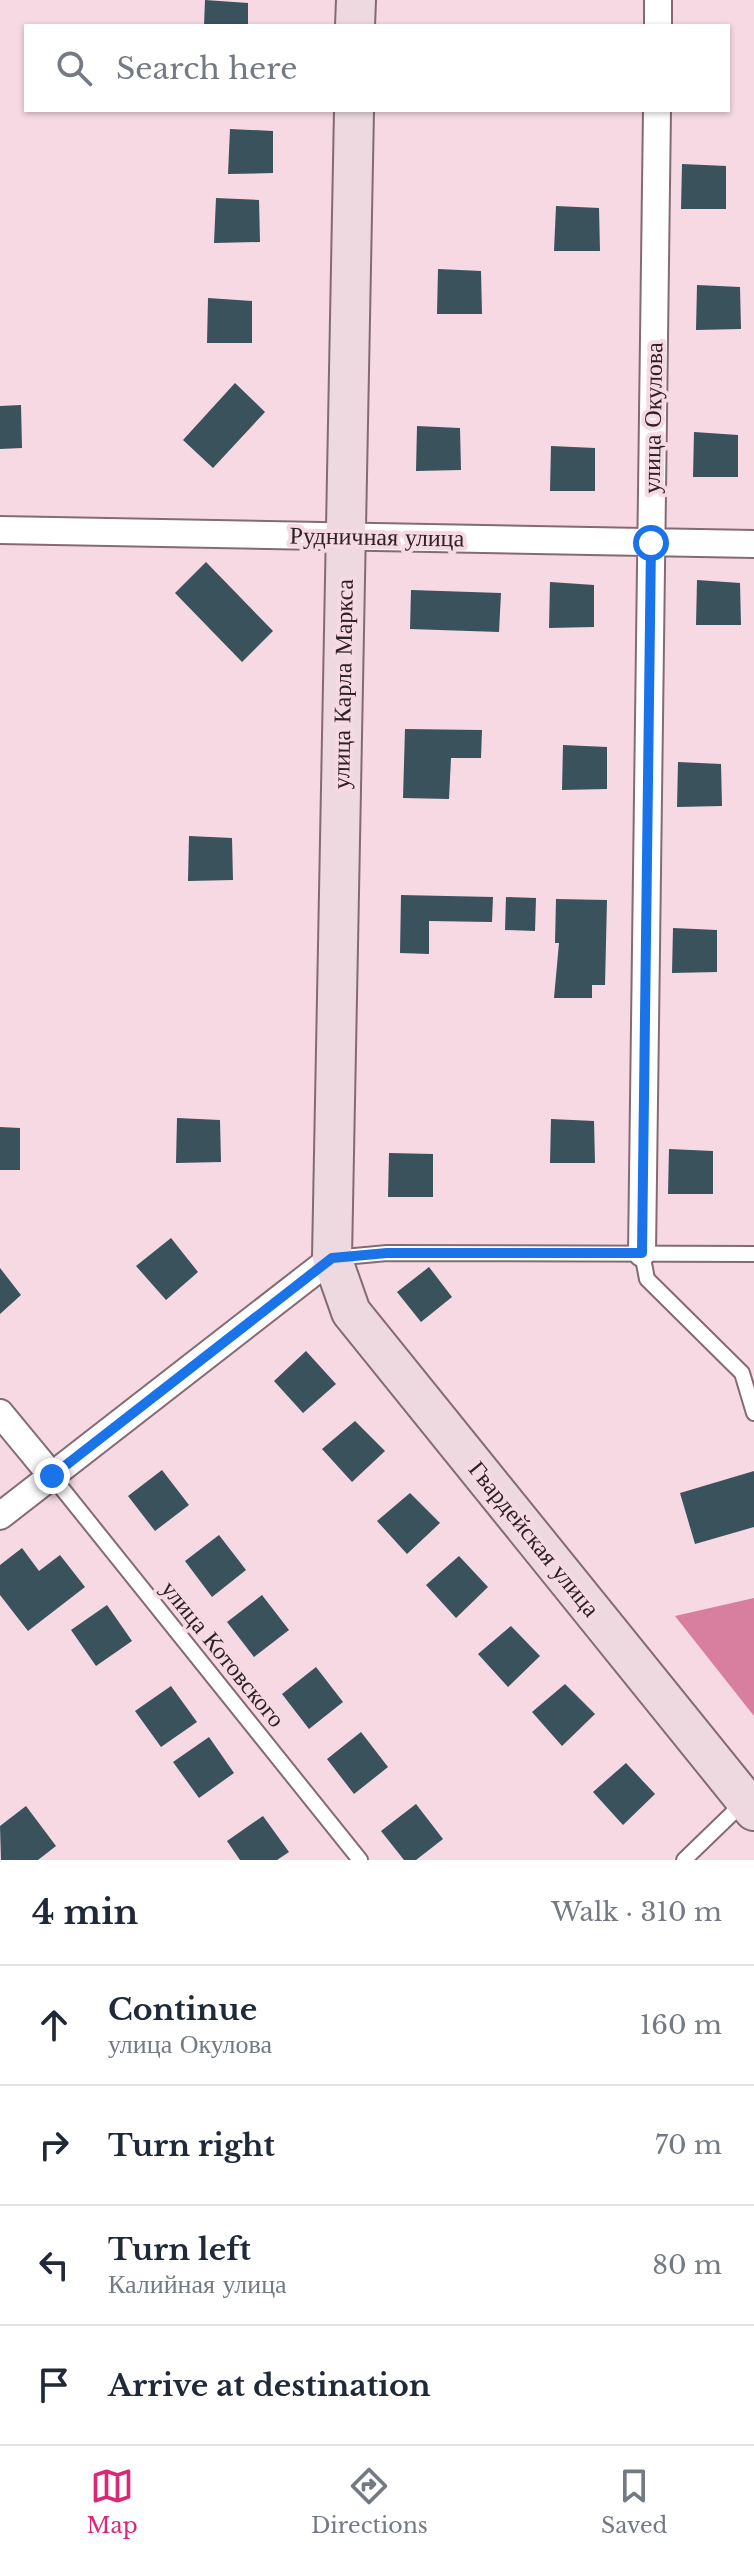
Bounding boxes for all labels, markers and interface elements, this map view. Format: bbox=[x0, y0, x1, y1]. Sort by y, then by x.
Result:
search box bbox=[24, 24, 730, 112]
icon: search bbox=[52, 46, 96, 90]
text: Search here bbox=[116, 50, 297, 87]
street label: улица Окулова bbox=[637, 342, 668, 494]
street label: Рудничная улица bbox=[290, 520, 465, 553]
route start bbox=[633, 525, 669, 561]
street label: улица Карла Маркса bbox=[326, 578, 359, 789]
street label: Гвардейская улица bbox=[463, 1455, 606, 1623]
route end bbox=[34, 1458, 70, 1494]
street label: улица Котовского bbox=[155, 1574, 291, 1733]
text: 4 min bbox=[32, 1891, 138, 1933]
text: Walk · 310 m bbox=[551, 1896, 722, 1928]
text: Continue bbox=[108, 1991, 257, 2028]
icon: ahead bbox=[32, 2003, 76, 2047]
text: 160 m bbox=[640, 2009, 722, 2041]
text: улица Окулова bbox=[108, 2028, 272, 2060]
icon: right bbox=[32, 2123, 76, 2167]
text: Turn right bbox=[108, 2127, 275, 2164]
text: 70 m bbox=[655, 2129, 722, 2161]
text: Turn left bbox=[108, 2231, 251, 2268]
icon: left bbox=[32, 2243, 76, 2287]
text: 80 m bbox=[652, 2249, 722, 2281]
text: Калийная улица bbox=[108, 2268, 287, 2300]
icon: arrive bbox=[32, 2363, 76, 2407]
text: Arrive at destination bbox=[108, 2367, 431, 2404]
tab: Map bbox=[87, 2464, 138, 2539]
tab: Directions bbox=[311, 2464, 428, 2539]
tab: Saved bbox=[601, 2464, 667, 2539]

